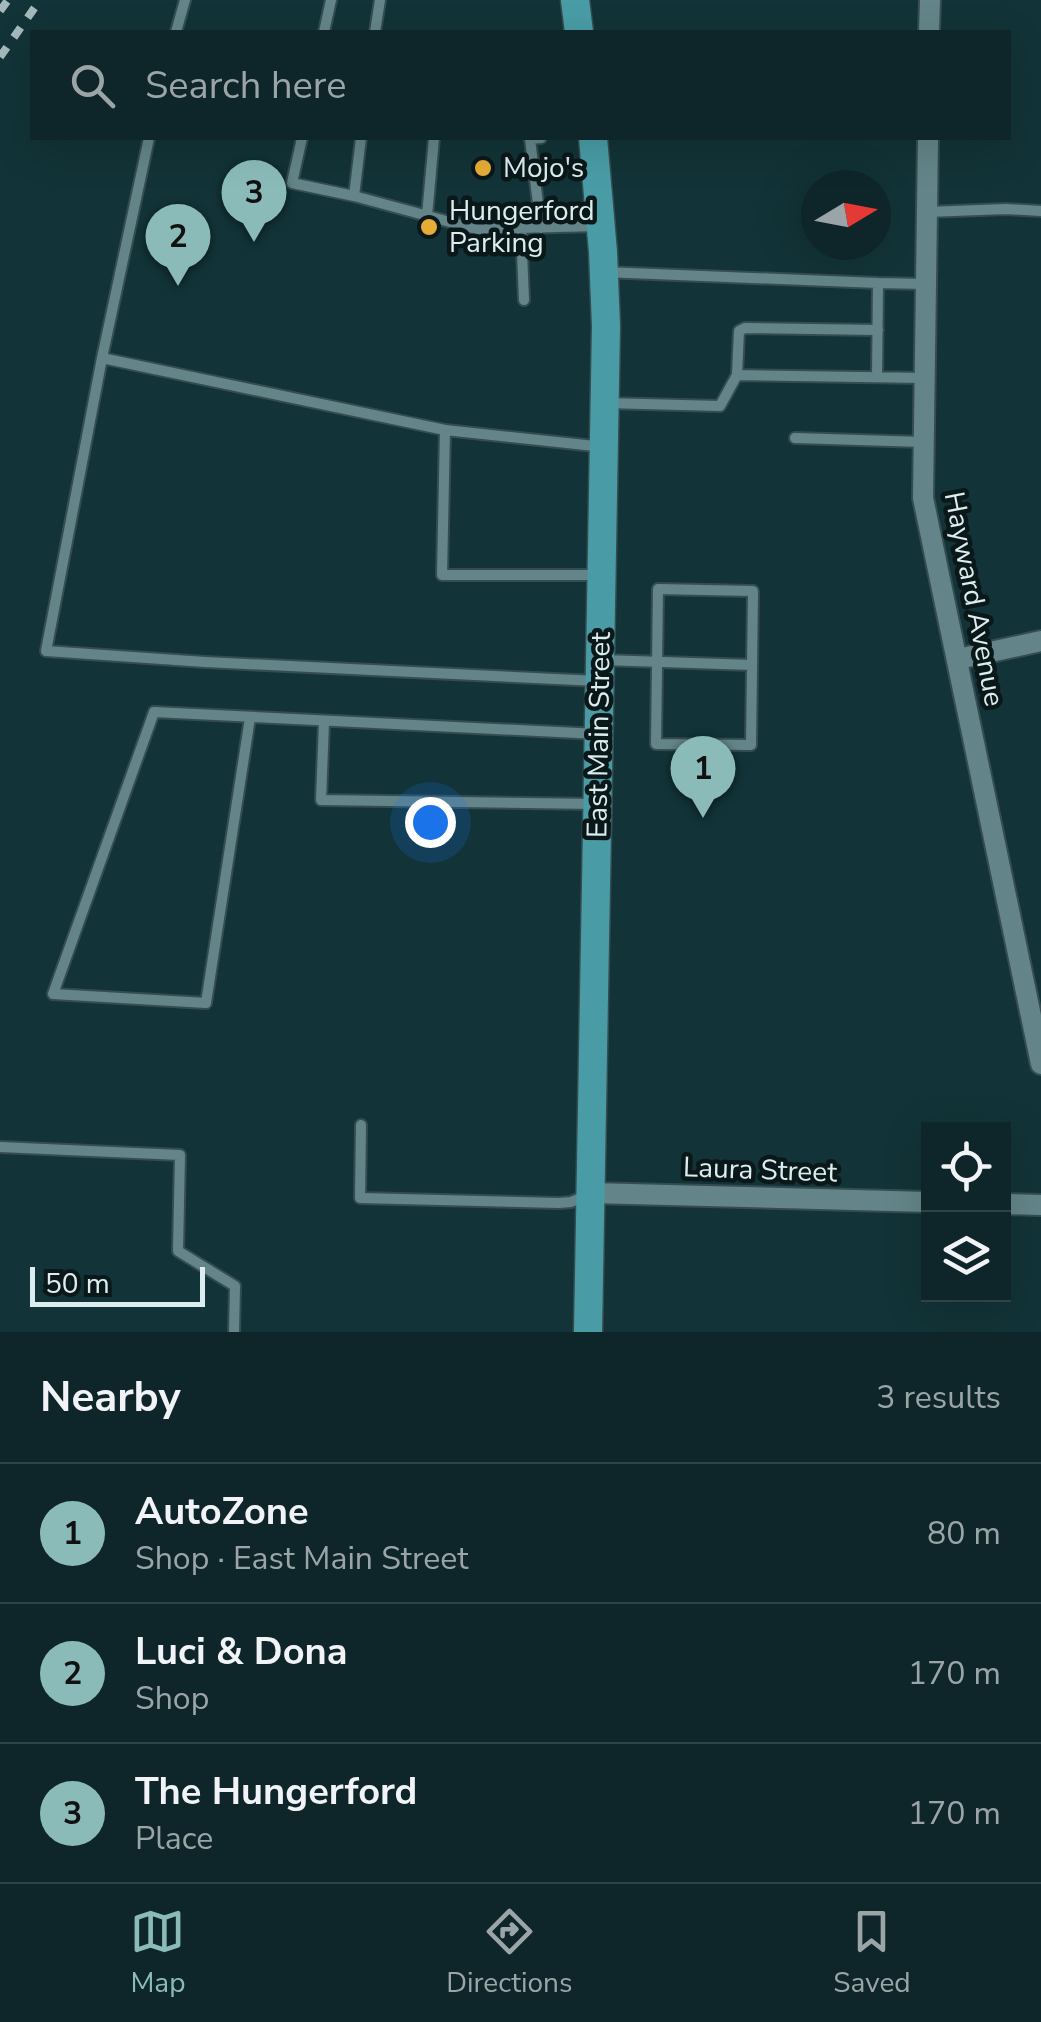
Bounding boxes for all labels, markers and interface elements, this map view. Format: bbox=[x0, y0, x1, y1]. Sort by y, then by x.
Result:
search box bbox=[30, 30, 1011, 140]
icon: search bbox=[65, 58, 120, 113]
text: Search here bbox=[145, 60, 346, 111]
place label: Mojo's bbox=[503, 149, 584, 187]
marker: Mojo's bbox=[472, 157, 494, 179]
pin: 3 bbox=[222, 160, 286, 242]
north arrow bbox=[801, 170, 891, 260]
place label: Hungerford Parking bbox=[449, 192, 595, 262]
pin: 2 bbox=[146, 204, 210, 286]
marker: Hungerford Parking bbox=[418, 216, 440, 238]
street label: Hayward Avenue bbox=[935, 489, 1013, 709]
street label: East Main Street bbox=[578, 631, 620, 838]
pin: 1 bbox=[670, 736, 736, 818]
your location bbox=[405, 797, 456, 848]
map controls bbox=[921, 1122, 1011, 1302]
button: locate bbox=[921, 1122, 1011, 1212]
street label: Laura Street bbox=[682, 1148, 838, 1192]
button: layers bbox=[921, 1212, 1011, 1302]
scale bar bbox=[30, 1262, 205, 1306]
text: 50 m bbox=[45, 1265, 110, 1303]
text: Nearby bbox=[40, 1369, 181, 1426]
text: 3 results bbox=[876, 1376, 1001, 1419]
text: AutoZone bbox=[135, 1486, 309, 1537]
text: 1 bbox=[63, 1512, 82, 1555]
text: 80 m bbox=[927, 1512, 1001, 1555]
text: Shop · East Main Street bbox=[135, 1537, 469, 1580]
text: Luci & Dona bbox=[135, 1626, 348, 1677]
text: 2 bbox=[63, 1652, 82, 1695]
text: 170 m bbox=[908, 1652, 1001, 1695]
text: Shop bbox=[135, 1677, 209, 1720]
text: The Hungerford bbox=[135, 1766, 417, 1817]
text: 3 bbox=[63, 1792, 82, 1835]
text: 170 m bbox=[908, 1792, 1001, 1835]
text: Place bbox=[135, 1817, 213, 1860]
tab: Map bbox=[130, 1904, 185, 2002]
tab: Directions bbox=[446, 1904, 572, 2002]
tab: Saved bbox=[833, 1904, 911, 2002]

